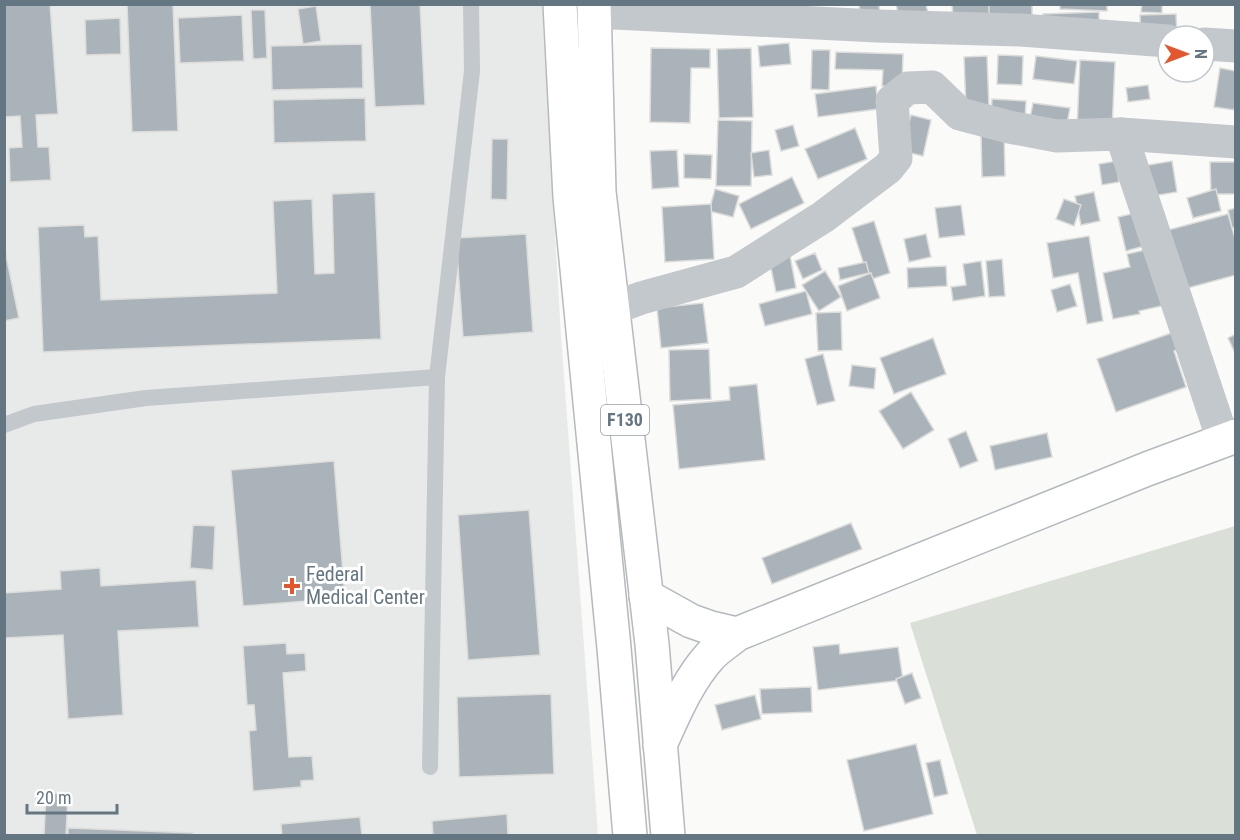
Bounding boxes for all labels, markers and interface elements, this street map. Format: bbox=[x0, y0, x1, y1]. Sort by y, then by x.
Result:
north arrow bbox=[1156, 24, 1216, 84]
text: N bbox=[1191, 49, 1210, 59]
road number: F130 bbox=[601, 405, 649, 435]
place label: Federal Medical Center bbox=[306, 562, 425, 609]
marker: Federal Medical Center bbox=[283, 577, 301, 595]
scale bar bbox=[27, 777, 117, 815]
text: 20 m bbox=[36, 787, 71, 808]

